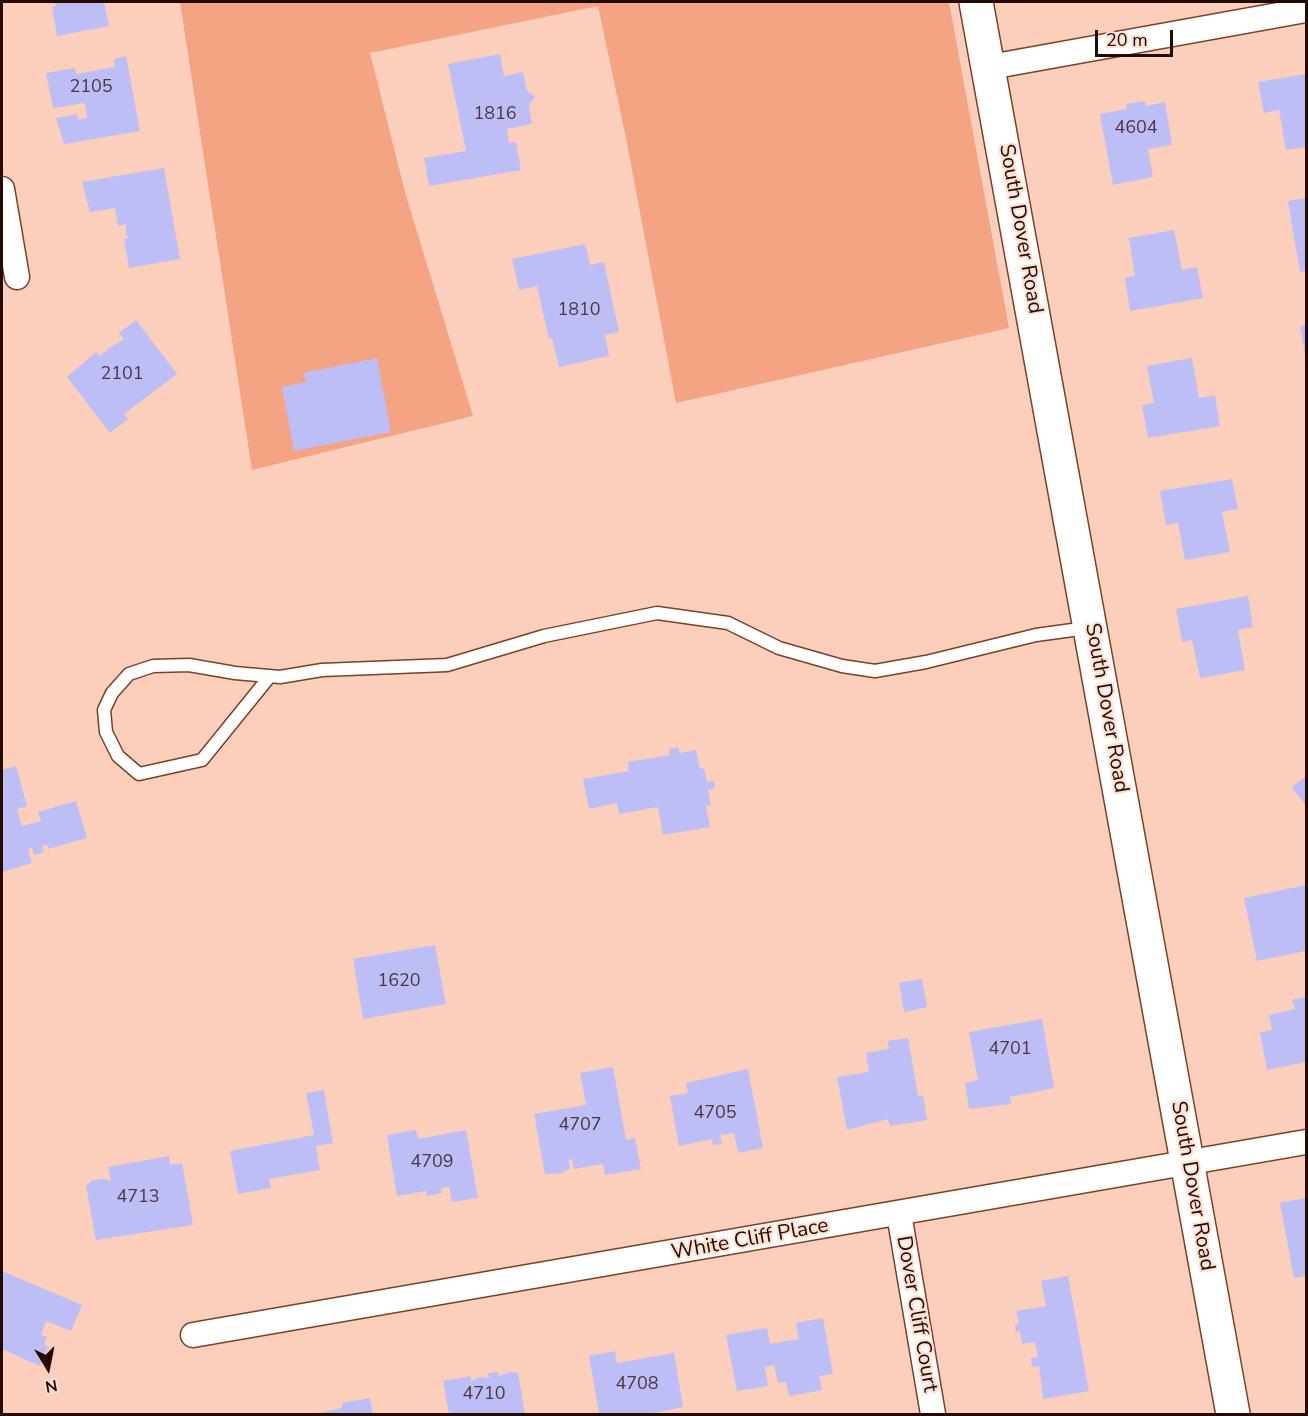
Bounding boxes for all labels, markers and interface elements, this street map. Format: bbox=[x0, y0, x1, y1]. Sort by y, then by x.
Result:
scale bar bbox=[1098, 18, 1176, 56]
text: 20 m bbox=[1106, 28, 1148, 52]
house number: 2105 bbox=[69, 77, 113, 99]
house number: 1816 bbox=[473, 104, 517, 126]
house number: 4604 bbox=[1114, 118, 1158, 140]
street label: South Dover Road bbox=[993, 142, 1047, 316]
house number: 1810 bbox=[557, 300, 601, 322]
house number: 2101 bbox=[100, 364, 144, 386]
street label: South Dover Road bbox=[1079, 621, 1133, 795]
house number: 1620 bbox=[377, 971, 421, 993]
house number: 4701 bbox=[988, 1039, 1032, 1061]
street label: South Dover Road bbox=[1165, 1099, 1219, 1273]
house number: 4705 bbox=[693, 1103, 737, 1125]
house number: 4707 bbox=[558, 1115, 602, 1137]
house number: 4709 bbox=[410, 1152, 454, 1174]
house number: 4713 bbox=[116, 1187, 160, 1209]
street label: White Cliff Place bbox=[669, 1214, 831, 1266]
street label: Dover Cliff Court bbox=[890, 1234, 942, 1394]
north arrow bbox=[18, 1338, 78, 1398]
text: N bbox=[43, 1374, 59, 1398]
house number: 4708 bbox=[615, 1374, 659, 1396]
house number: 4710 bbox=[462, 1384, 506, 1406]

